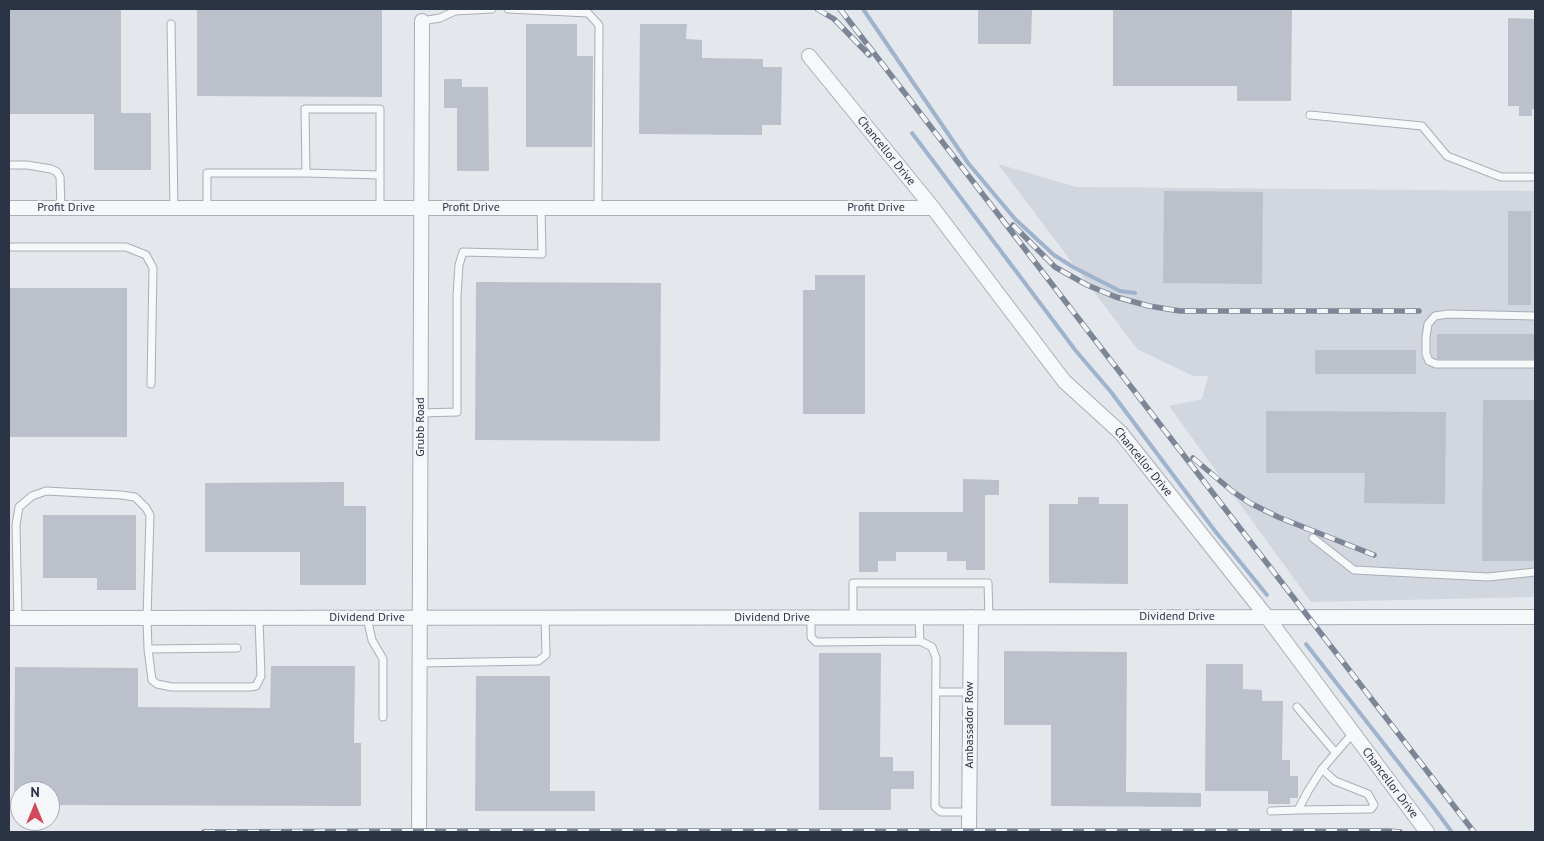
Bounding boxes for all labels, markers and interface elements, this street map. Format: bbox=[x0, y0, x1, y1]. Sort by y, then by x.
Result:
street label: Chancellor Drive bbox=[854, 114, 918, 188]
street label: Profit Drive bbox=[37, 201, 95, 215]
street label: Profit Drive bbox=[442, 201, 500, 215]
street label: Profit Drive bbox=[847, 201, 905, 215]
street label: Grubb Road bbox=[414, 397, 428, 457]
street label: Chancellor Drive bbox=[1111, 425, 1175, 499]
street label: Dividend Drive bbox=[1139, 610, 1215, 624]
street label: Dividend Drive bbox=[329, 611, 405, 625]
street label: Dividend Drive bbox=[734, 611, 810, 625]
street label: Ambassador Row bbox=[963, 681, 977, 769]
street label: Chancellor Drive bbox=[1359, 745, 1421, 821]
north arrow bbox=[10, 781, 60, 831]
text: N bbox=[30, 783, 40, 801]

